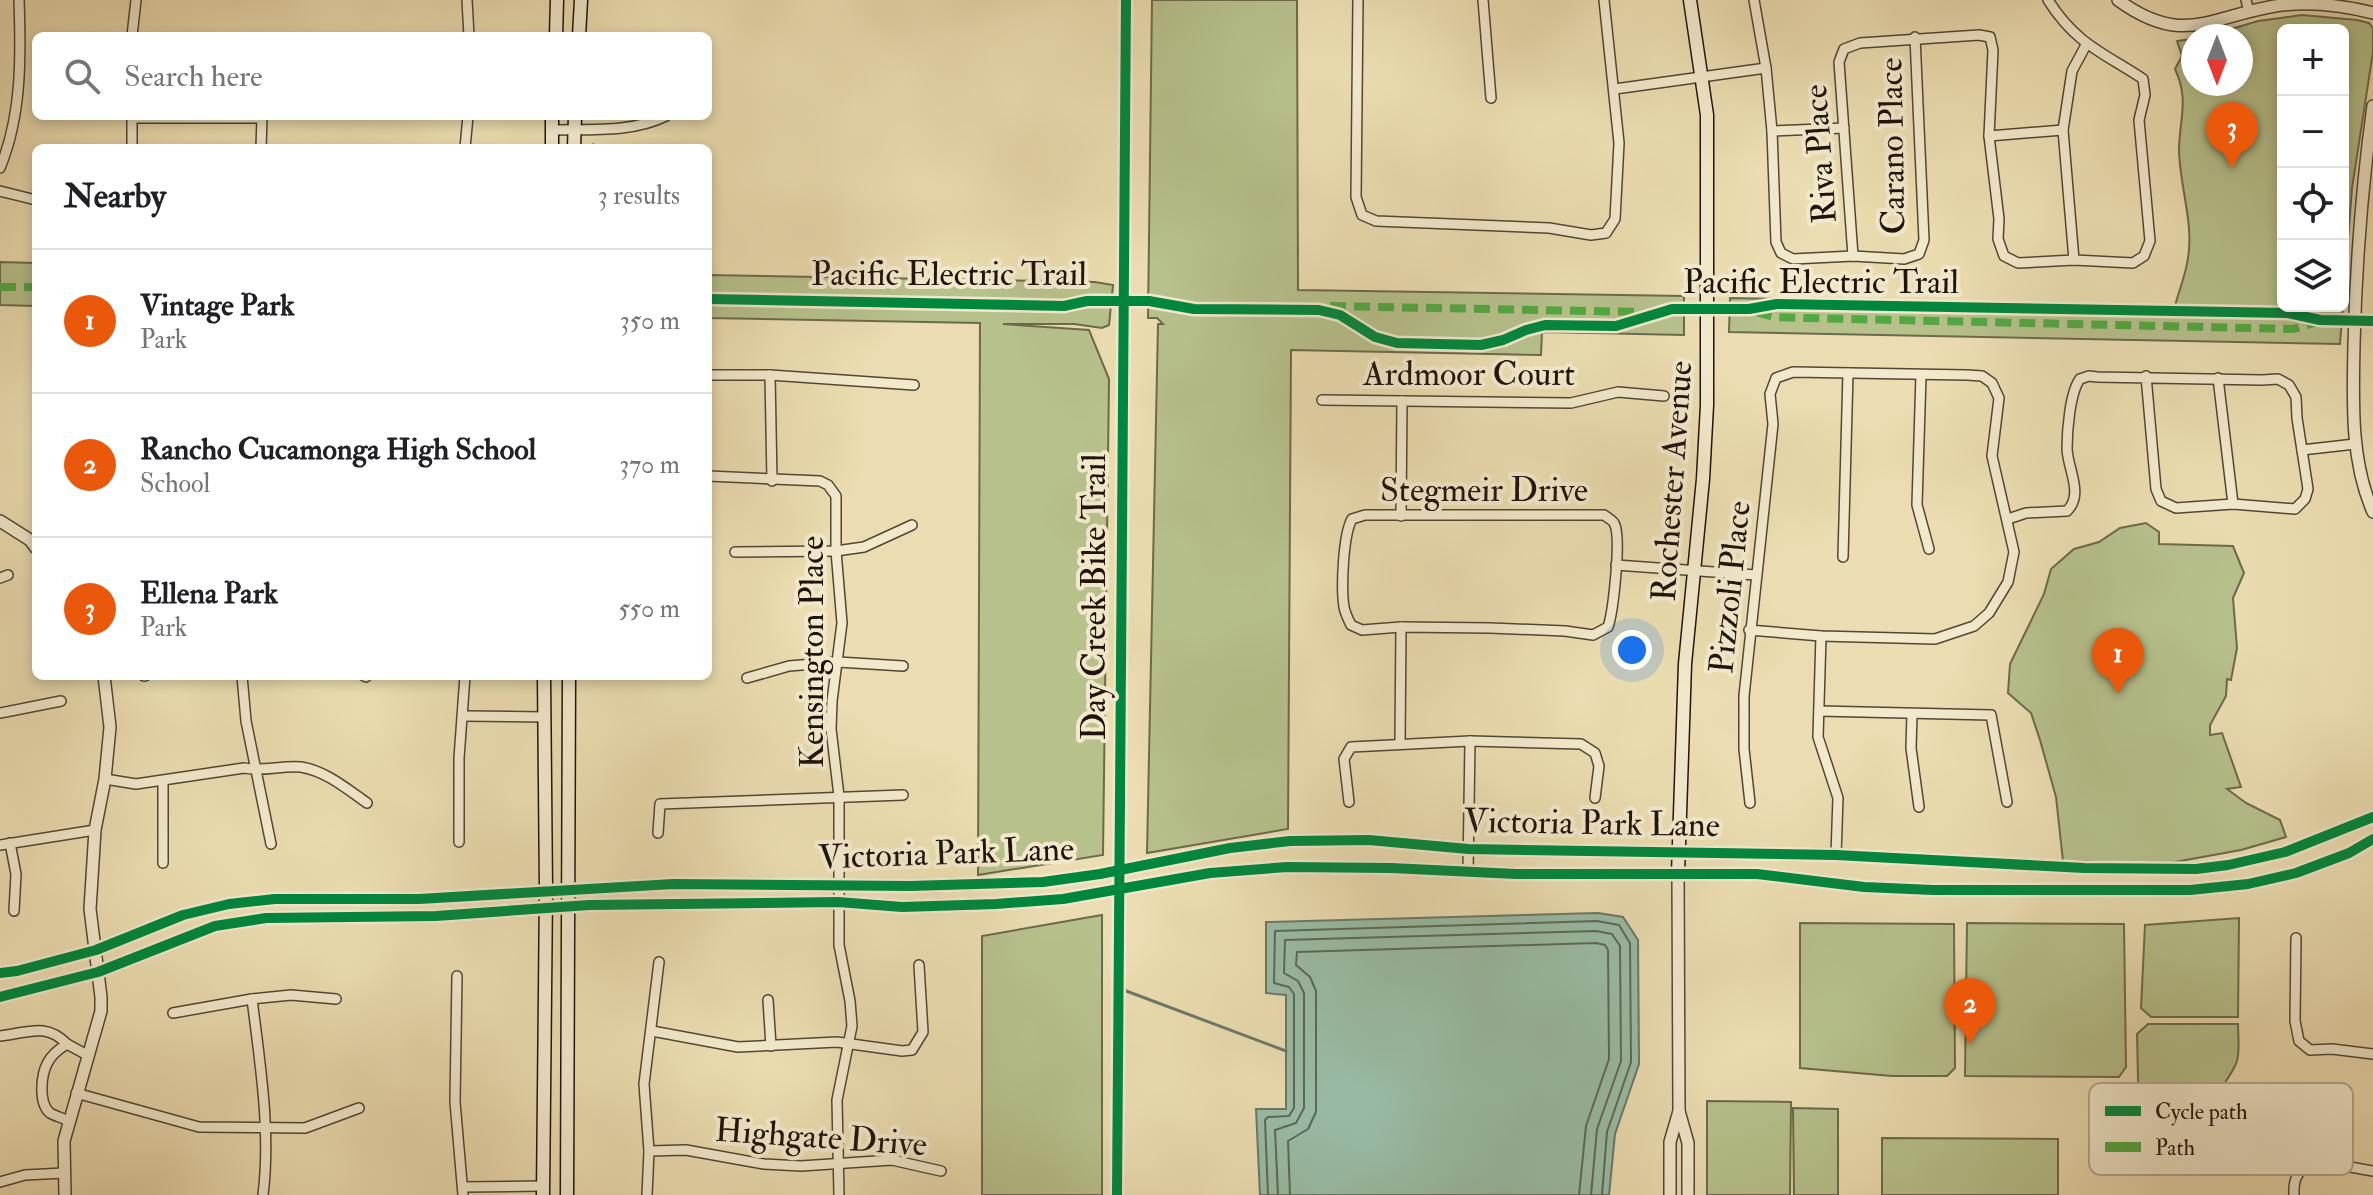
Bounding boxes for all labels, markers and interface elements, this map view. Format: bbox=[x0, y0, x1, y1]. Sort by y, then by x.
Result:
north arrow bbox=[2181, 24, 2253, 96]
map controls bbox=[2277, 24, 2349, 312]
button: + bbox=[2277, 24, 2349, 96]
search box bbox=[32, 32, 712, 120]
icon: search bbox=[60, 54, 104, 98]
street label: Carano Place bbox=[1869, 57, 1916, 235]
text: Search here bbox=[124, 58, 263, 95]
street label: Riva Place bbox=[1794, 83, 1847, 225]
button: − bbox=[2277, 96, 2349, 168]
pin: 3 bbox=[2206, 102, 2258, 168]
button: locate bbox=[2277, 168, 2349, 240]
text: Nearby bbox=[64, 175, 166, 218]
text: 3 results bbox=[598, 180, 680, 212]
button: layers bbox=[2277, 240, 2349, 312]
street label: Pacific Electric Trail bbox=[811, 253, 1087, 296]
street label: Pacific Electric Trail bbox=[1683, 261, 1959, 304]
text: Vintage Park bbox=[140, 287, 295, 324]
text: 1 bbox=[85, 305, 95, 337]
text: 350 m bbox=[620, 305, 680, 337]
text: Park bbox=[140, 324, 187, 356]
street label: Ardmoor Court bbox=[1362, 353, 1575, 396]
street label: Rochester Avenue bbox=[1643, 359, 1702, 603]
text: Rancho Cucamonga High School bbox=[140, 431, 536, 468]
text: 2 bbox=[83, 449, 97, 481]
text: 370 m bbox=[619, 449, 680, 481]
street label: Day Creek Bike Trail bbox=[1073, 453, 1116, 740]
text: School bbox=[140, 468, 210, 500]
street label: Stegmeir Drive bbox=[1380, 469, 1588, 512]
street label: Pizzoli Place bbox=[1700, 499, 1761, 676]
street label: Kensington Place bbox=[791, 536, 834, 768]
text: Ellena Park bbox=[140, 575, 278, 612]
text: 3 bbox=[85, 593, 95, 625]
text: 550 m bbox=[618, 593, 680, 625]
text: Park bbox=[140, 612, 187, 644]
pin: 1 bbox=[2092, 628, 2144, 694]
your location bbox=[1612, 630, 1652, 670]
street label: Victoria Park Lane bbox=[1464, 800, 1720, 847]
street label: Victoria Park Lane bbox=[817, 828, 1075, 879]
pin: 2 bbox=[1944, 978, 1996, 1044]
legend bbox=[2089, 1083, 2353, 1175]
text: Cycle path bbox=[2155, 1098, 2248, 1127]
street label: Highgate Drive bbox=[713, 1109, 928, 1166]
text: Path bbox=[2155, 1134, 2196, 1162]

